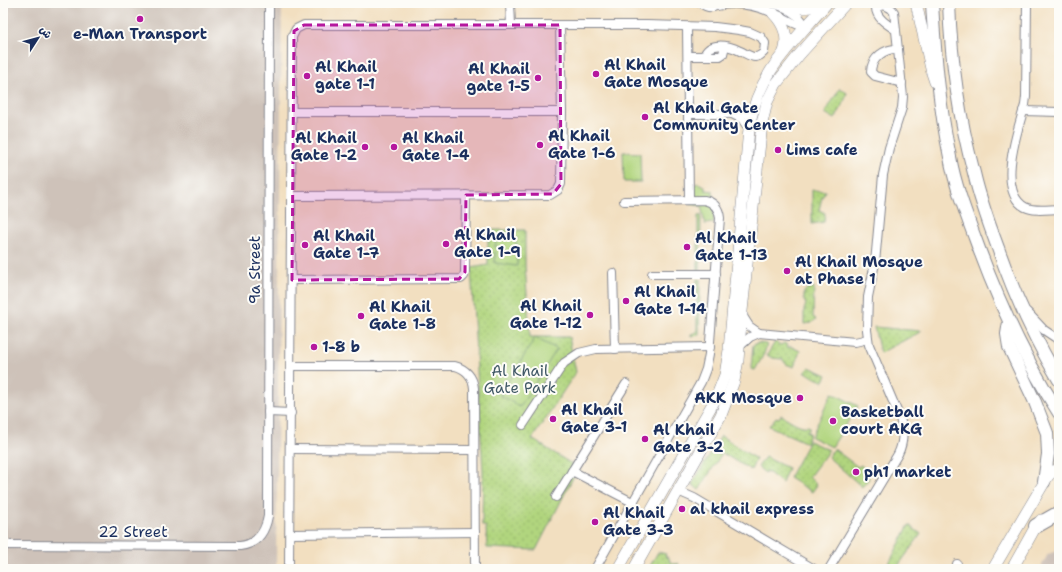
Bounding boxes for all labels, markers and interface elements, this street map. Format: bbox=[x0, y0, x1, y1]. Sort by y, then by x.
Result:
marker: e-Man Transport bbox=[135, 14, 145, 24]
north arrow bbox=[18, 18, 58, 58]
text: ش bbox=[36, 23, 55, 42]
place label: e-Man Transport bbox=[73, 24, 207, 44]
place label: Al Khail Gate Mosque bbox=[604, 55, 708, 92]
place label: Al Khail gate 1-1 bbox=[315, 57, 377, 94]
place label: Al Khail gate 1-5 bbox=[467, 59, 530, 96]
marker: Al Khail Gate Mosque bbox=[591, 69, 601, 79]
marker: Al Khail gate 1-1 bbox=[302, 71, 312, 81]
marker: Al Khail gate 1-5 bbox=[533, 73, 543, 83]
place label: Al Khail Gate Community Center bbox=[653, 98, 796, 135]
marker: Al Khail Gate Community Center bbox=[640, 112, 650, 122]
place label: Al Khail Gate 1-6 bbox=[548, 126, 615, 163]
place label: Al Khail Gate 1-2 bbox=[291, 128, 357, 165]
place label: Al Khail Gate 1-4 bbox=[402, 128, 470, 165]
marker: Al Khail Gate 1-6 bbox=[535, 140, 545, 150]
place label: Lims cafe bbox=[786, 140, 858, 160]
marker: Al Khail Gate 1-2 bbox=[360, 142, 370, 152]
marker: Al Khail Gate 1-4 bbox=[389, 142, 399, 152]
marker: Lims cafe bbox=[773, 145, 783, 155]
place label: Al Khail Gate 1-9 bbox=[454, 225, 521, 262]
place label: Al Khail Gate 1-7 bbox=[313, 226, 380, 263]
place label: Al Khail Gate 1-13 bbox=[695, 228, 767, 265]
street label: 9a Street bbox=[245, 236, 265, 304]
marker: Al Khail Gate 1-9 bbox=[441, 239, 451, 249]
marker: Al Khail Gate 1-7 bbox=[300, 240, 310, 250]
marker: Al Khail Gate 1-13 bbox=[682, 242, 692, 252]
place label: Al Khail Mosque at Phase 1 bbox=[795, 252, 923, 289]
marker: Al Khail Mosque at Phase 1 bbox=[782, 266, 792, 276]
place label: Al Khail Gate 1-14 bbox=[634, 282, 707, 319]
place label: Al Khail Gate 1-12 bbox=[510, 296, 582, 333]
marker: Al Khail Gate 1-14 bbox=[621, 296, 631, 306]
place label: Al Khail Gate 1-8 bbox=[369, 297, 436, 334]
marker: Al Khail Gate 1-12 bbox=[585, 310, 595, 320]
marker: Al Khail Gate 1-8 bbox=[356, 311, 366, 321]
place label: 1-8 b bbox=[322, 337, 360, 357]
marker: 1-8 b bbox=[309, 342, 319, 352]
park label: Al Khail Gate Park bbox=[484, 361, 556, 398]
place label: AKK Mosque bbox=[694, 388, 792, 408]
marker: AKK Mosque bbox=[795, 393, 805, 403]
place label: Al Khail Gate 3-1 bbox=[561, 400, 628, 437]
place label: Basketball court AKG bbox=[841, 402, 924, 439]
marker: Al Khail Gate 3-1 bbox=[548, 414, 558, 424]
marker: Basketball court AKG bbox=[828, 416, 838, 426]
place label: Al Khail Gate 3-2 bbox=[653, 420, 724, 457]
marker: Al Khail Gate 3-2 bbox=[640, 434, 650, 444]
place label: ph1 market bbox=[864, 462, 951, 482]
marker: ph1 market bbox=[851, 467, 861, 477]
place label: al khail express bbox=[690, 499, 814, 519]
place label: Al Khail Gate 3-3 bbox=[603, 503, 674, 540]
marker: al khail express bbox=[677, 504, 687, 514]
marker: Al Khail Gate 3-3 bbox=[590, 517, 600, 527]
street label: 22 Street bbox=[98, 522, 168, 542]

